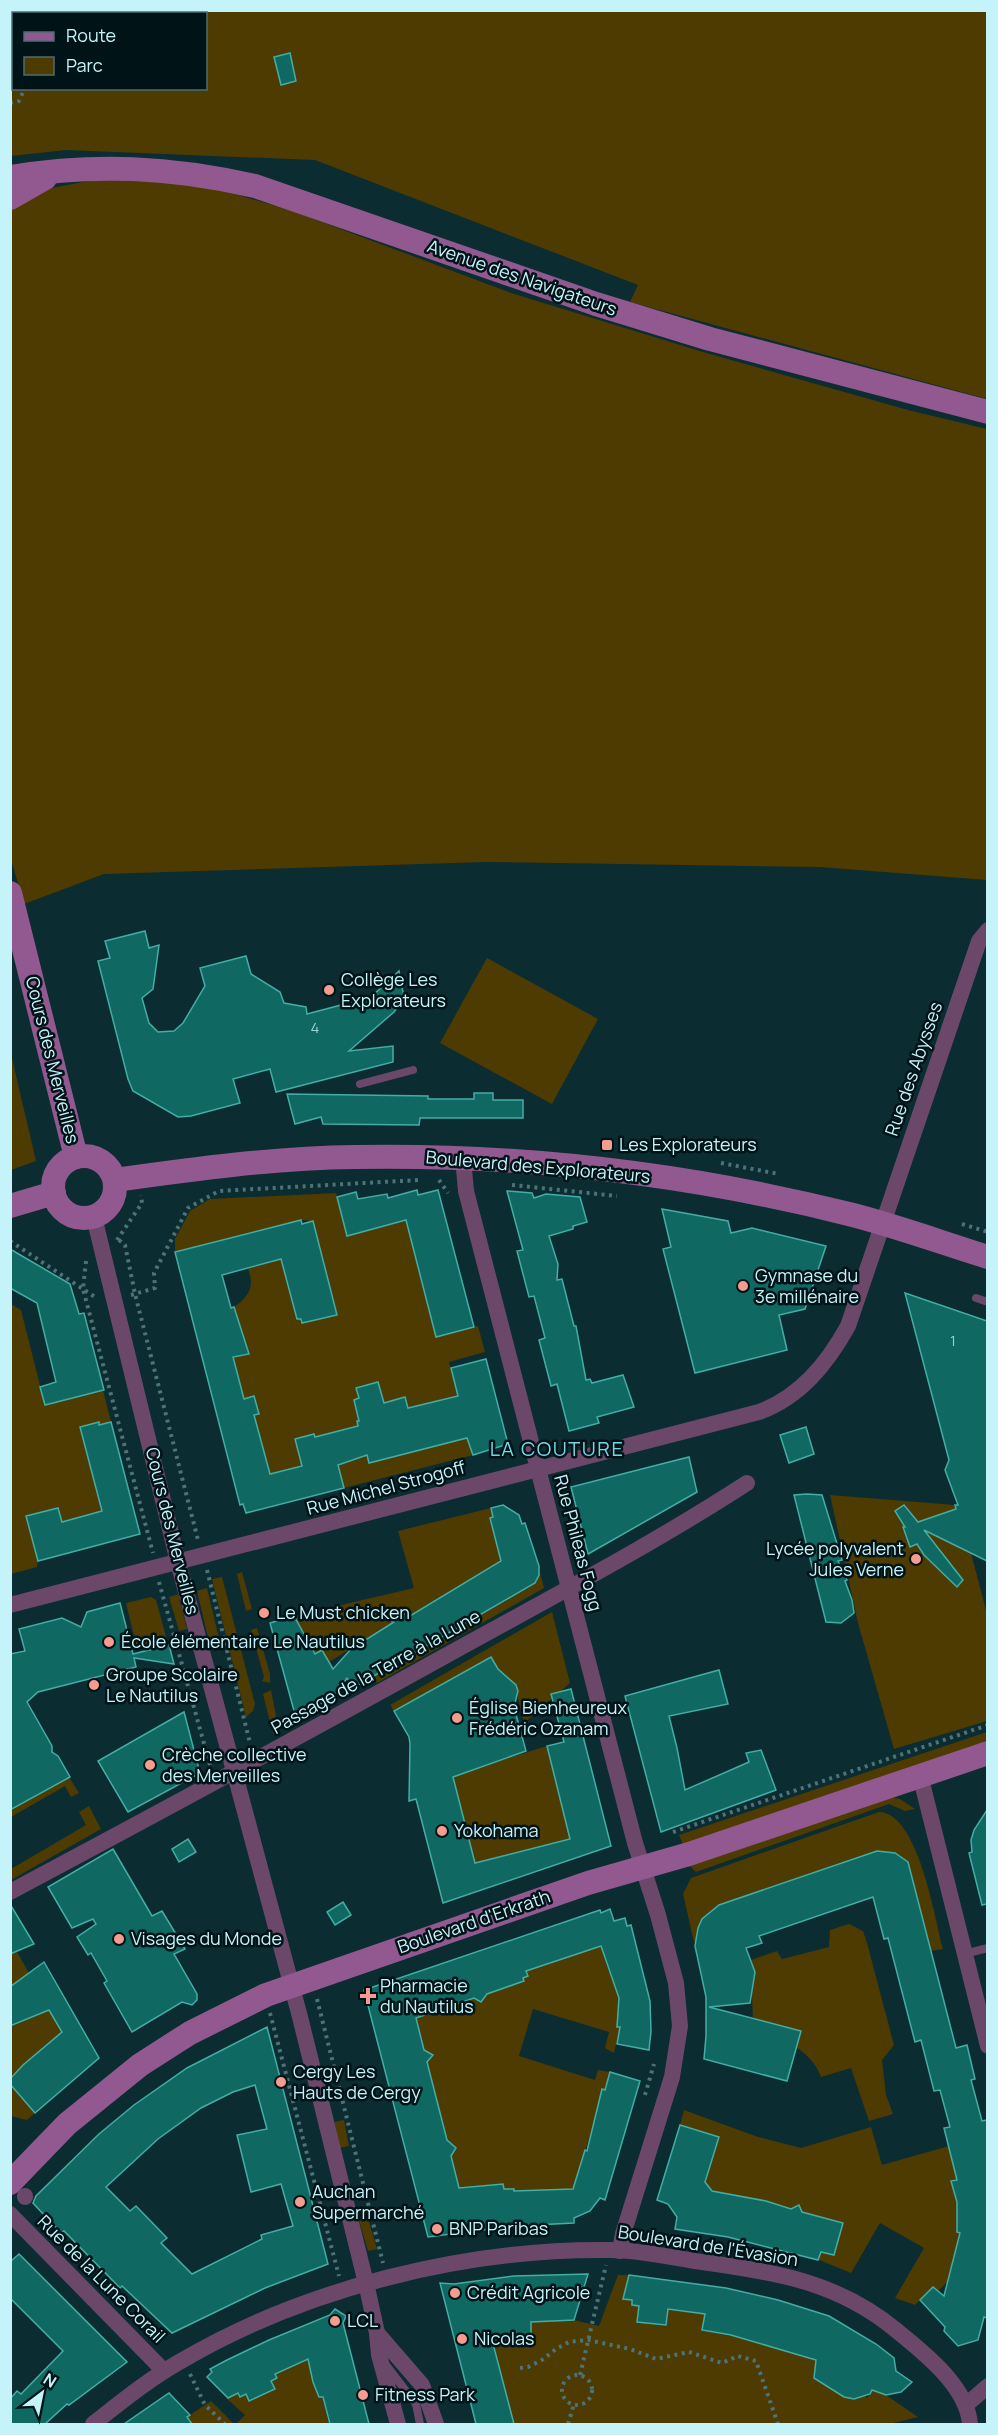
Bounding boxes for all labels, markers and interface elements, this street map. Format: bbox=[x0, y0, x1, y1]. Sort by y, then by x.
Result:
legend bbox=[12, 12, 207, 90]
text: Route bbox=[66, 23, 116, 47]
text: Parc bbox=[66, 53, 103, 77]
street label: Avenue des Navigateurs bbox=[424, 233, 620, 321]
place label: Collège Les Explorateurs bbox=[341, 967, 446, 1012]
street label: Cours des Merveilles bbox=[21, 974, 85, 1146]
marker: Collège Les Explorateurs bbox=[322, 983, 336, 997]
street label: Rue des Abysses bbox=[879, 998, 947, 1139]
house number: 4 bbox=[311, 1017, 320, 1038]
place label: Les Explorateurs bbox=[619, 1132, 757, 1156]
marker: Les Explorateurs bbox=[600, 1138, 614, 1152]
street label: Boulevard des Explorateurs bbox=[425, 1144, 651, 1188]
place label: Gymnase du 3e millénaire bbox=[755, 1263, 859, 1308]
marker: Gymnase du 3e millénaire bbox=[736, 1279, 750, 1293]
house number: 1 bbox=[950, 1330, 956, 1351]
district label: LA COUTURE bbox=[490, 1435, 624, 1462]
street label: Cours des Merveilles bbox=[141, 1445, 205, 1617]
street label: Rue Michel Strogoff bbox=[304, 1454, 468, 1520]
street label: Rue Phileas Fogg bbox=[549, 1472, 609, 1614]
place label: Lycée polyvalent Jules Verne bbox=[766, 1536, 904, 1581]
marker: Lycée polyvalent Jules Verne bbox=[909, 1552, 923, 1566]
place label: Le Must chicken bbox=[276, 1600, 410, 1624]
street label: Passage de la Terre à la Lune bbox=[267, 1603, 484, 1739]
marker: Le Must chicken bbox=[257, 1606, 271, 1620]
place label: École élémentaire Le Nautilus bbox=[121, 1629, 365, 1653]
marker: École élémentaire Le Nautilus bbox=[102, 1635, 116, 1649]
place label: Groupe Scolaire Le Nautilus bbox=[106, 1662, 238, 1707]
marker: Groupe Scolaire Le Nautilus bbox=[87, 1678, 101, 1692]
place label: Église Bienheureux Frédéric Ozanam bbox=[469, 1695, 628, 1740]
marker: Église Bienheureux Frédéric Ozanam bbox=[450, 1711, 464, 1725]
place label: Crèche collective des Merveilles bbox=[162, 1742, 307, 1787]
marker: Crèche collective des Merveilles bbox=[143, 1758, 157, 1772]
place label: Yokohama bbox=[454, 1818, 539, 1842]
marker: Yokohama bbox=[435, 1824, 449, 1838]
street label: Boulevard d'Erkrath bbox=[394, 1884, 553, 1958]
place label: Visages du Monde bbox=[131, 1926, 282, 1950]
marker: Visages du Monde bbox=[112, 1932, 126, 1946]
place label: Pharmacie du Nautilus bbox=[380, 1973, 474, 2018]
marker: Pharmacie du Nautilus bbox=[361, 1989, 375, 2003]
place label: Cergy Les Hauts de Cergy bbox=[293, 2059, 421, 2104]
marker: Cergy Les Hauts de Cergy bbox=[274, 2075, 288, 2089]
place label: Auchan Supermarché bbox=[312, 2179, 424, 2224]
marker: Auchan Supermarché bbox=[293, 2195, 307, 2209]
street label: Rue de la Lune Corail bbox=[33, 2209, 171, 2347]
place label: BNP Paribas bbox=[449, 2216, 548, 2240]
street label: Boulevard de l'Évasion bbox=[616, 2219, 800, 2271]
marker: BNP Paribas bbox=[430, 2222, 444, 2236]
place label: Crédit Agricole bbox=[467, 2280, 590, 2304]
marker: Crédit Agricole bbox=[448, 2286, 462, 2300]
place label: LCL bbox=[347, 2308, 378, 2332]
marker: LCL bbox=[328, 2314, 342, 2328]
place label: Nicolas bbox=[474, 2326, 535, 2350]
marker: Nicolas bbox=[455, 2332, 469, 2346]
north arrow bbox=[12, 2363, 72, 2423]
text: N bbox=[39, 2368, 61, 2393]
place label: Fitness Park bbox=[375, 2382, 476, 2406]
marker: Fitness Park bbox=[356, 2388, 370, 2402]

